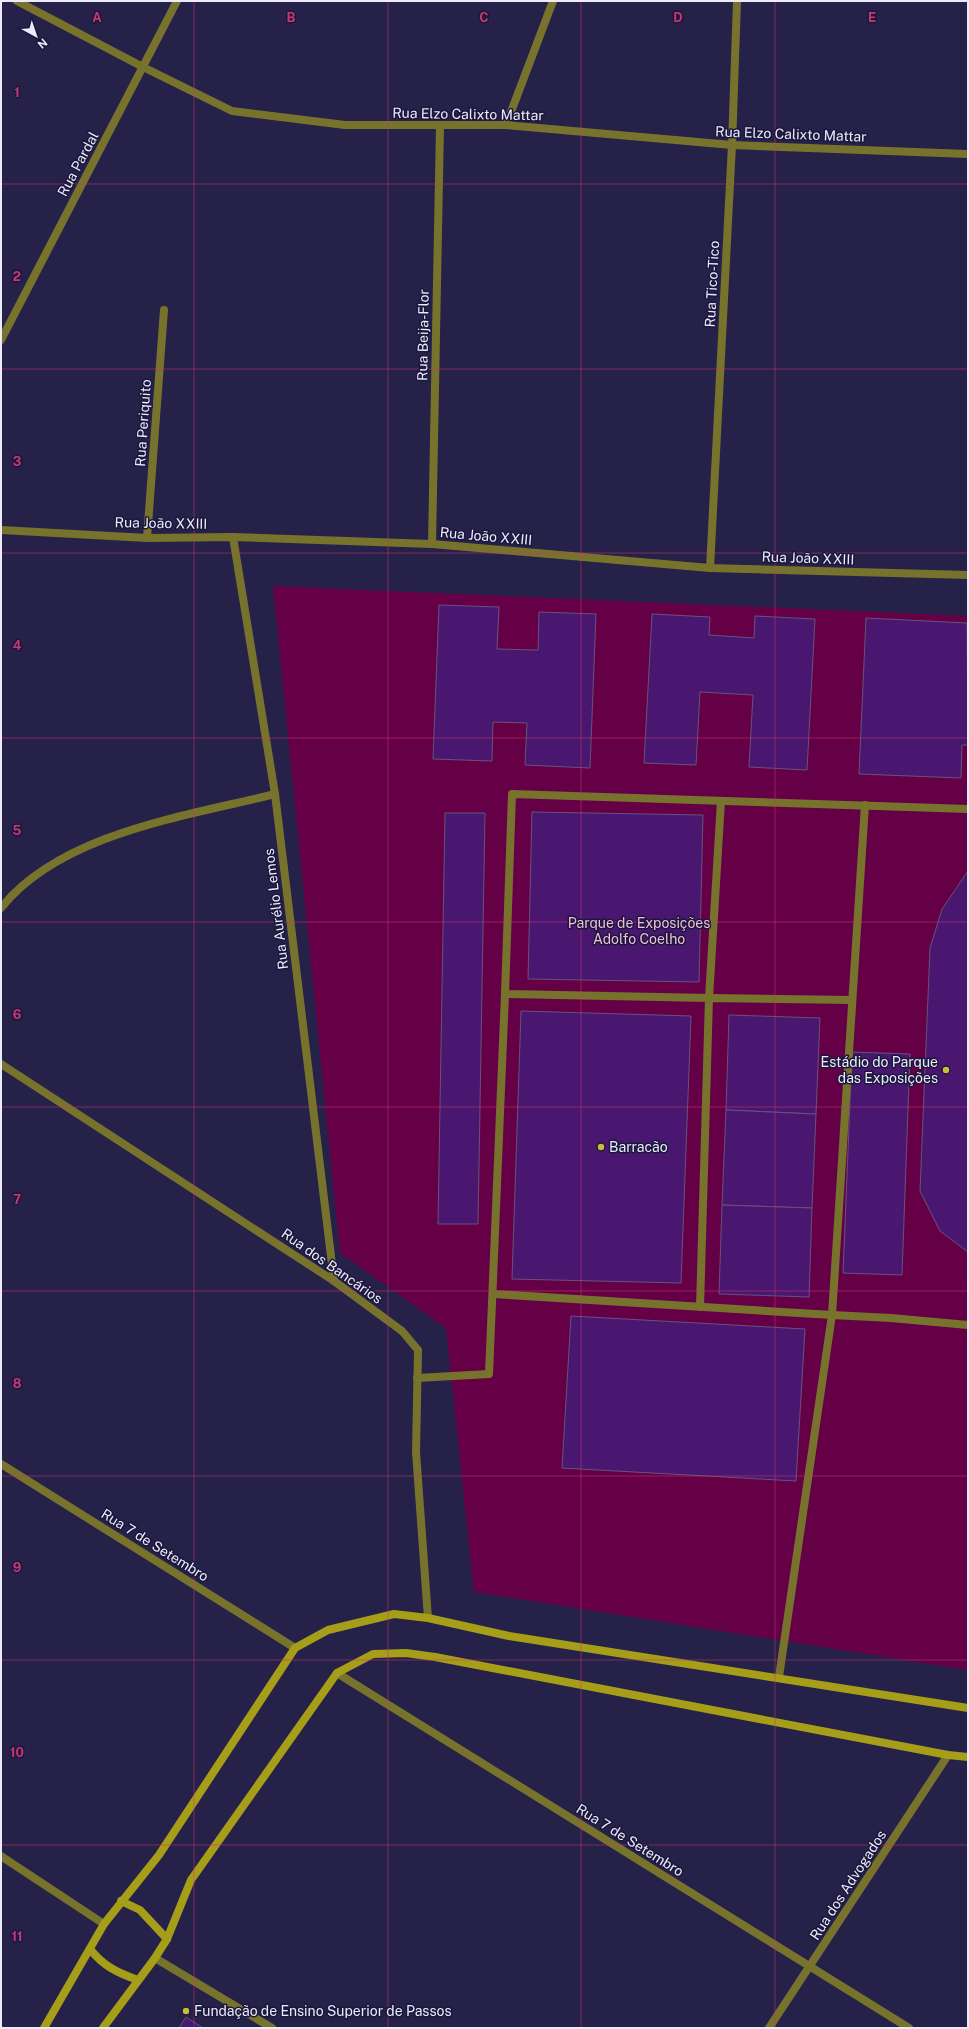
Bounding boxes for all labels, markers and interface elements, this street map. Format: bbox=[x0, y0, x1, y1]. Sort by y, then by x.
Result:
text: A bbox=[92, 10, 102, 25]
text: B bbox=[287, 10, 296, 25]
text: C bbox=[479, 10, 489, 25]
text: D bbox=[673, 10, 683, 25]
text: E bbox=[868, 10, 876, 25]
north arrow bbox=[16, 16, 56, 56]
text: N bbox=[35, 36, 50, 51]
text: 1 bbox=[14, 85, 20, 100]
street label: Rua Elzo Calixto Mattar bbox=[392, 105, 544, 123]
street label: Rua Elzo Calixto Mattar bbox=[715, 123, 867, 145]
street label: Rua Pardal bbox=[54, 129, 102, 199]
street label: Rua Tico-Tico bbox=[702, 240, 722, 328]
text: 2 bbox=[13, 269, 21, 284]
street label: Rua Beija-Flor bbox=[414, 289, 432, 381]
street label: Rua Periquito bbox=[132, 379, 154, 467]
text: 3 bbox=[13, 454, 22, 469]
street label: Rua João XXIII bbox=[115, 514, 207, 532]
street label: Rua João XXIII bbox=[439, 524, 533, 548]
street label: Rua João XXIII bbox=[761, 548, 855, 568]
text: 4 bbox=[13, 638, 22, 653]
text: 5 bbox=[13, 823, 22, 838]
street label: Rua Aurélio Lemos bbox=[261, 848, 291, 970]
park label: Parque de Exposições Adolfo Coelho bbox=[568, 915, 710, 947]
text: 6 bbox=[13, 1007, 22, 1022]
place label: Estádio do Parque das Exposições bbox=[821, 1054, 938, 1086]
marker: Estádio do Parque das Exposições bbox=[941, 1065, 951, 1075]
place label: Barracão bbox=[609, 1139, 668, 1155]
marker: Barracão bbox=[596, 1142, 606, 1152]
text: 7 bbox=[13, 1192, 21, 1207]
street label: Rua dos Bancários bbox=[278, 1225, 386, 1307]
text: 8 bbox=[13, 1376, 22, 1391]
street label: Rua 7 de Setembro bbox=[98, 1505, 212, 1585]
text: 9 bbox=[13, 1560, 21, 1575]
text: 10 bbox=[10, 1745, 24, 1760]
street label: Rua 7 de Setembro bbox=[573, 1800, 687, 1880]
street label: Rua dos Advogados bbox=[807, 1827, 889, 1943]
text: 11 bbox=[11, 1929, 23, 1944]
place label: Fundação de Ensino Superior de Passos bbox=[194, 2003, 451, 2019]
marker: Fundação de Ensino Superior de Passos bbox=[181, 2006, 191, 2016]

